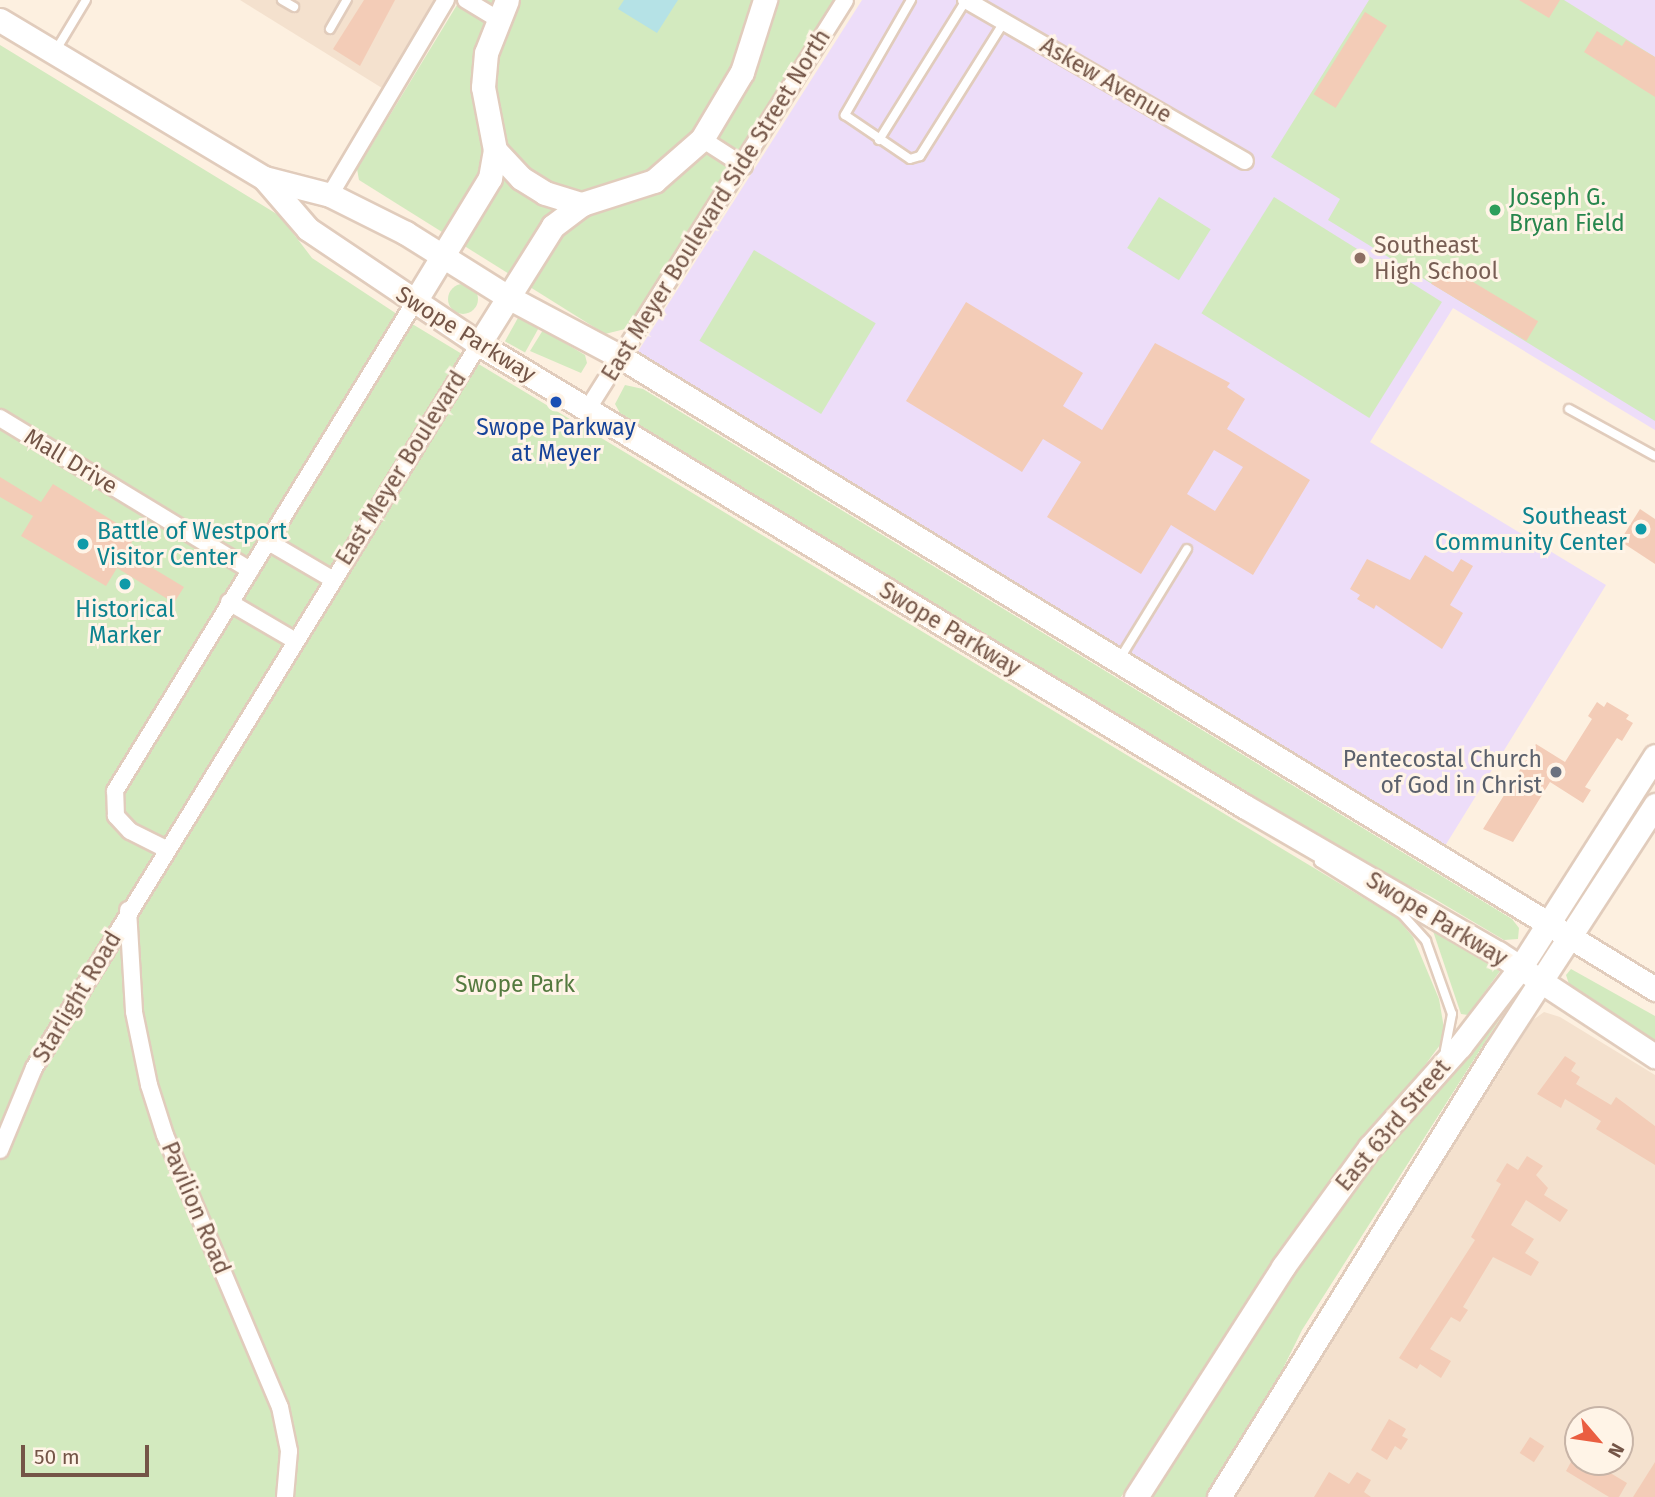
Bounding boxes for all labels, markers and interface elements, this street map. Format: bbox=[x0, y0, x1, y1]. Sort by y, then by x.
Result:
street label: East Meyer Boulevard Side Street North bbox=[596, 24, 836, 386]
street label: Askew Avenue bbox=[1035, 31, 1177, 129]
place label: Joseph G. Bryan Field bbox=[1509, 183, 1625, 237]
marker: Joseph G. Bryan Field bbox=[1487, 202, 1503, 218]
place label: Southeast High School bbox=[1374, 231, 1498, 285]
marker: Southeast High School bbox=[1352, 250, 1368, 266]
street label: Swope Parkway bbox=[391, 280, 541, 388]
street label: East Meyer Boulevard bbox=[330, 366, 472, 570]
marker: Swope Parkway at Meyer bbox=[548, 394, 564, 410]
place label: Swope Parkway at Meyer bbox=[476, 413, 636, 467]
street label: Mall Drive bbox=[19, 422, 123, 500]
place label: Southeast Community Center bbox=[1435, 502, 1627, 556]
place label: Battle of Westport Visitor Center bbox=[97, 517, 287, 571]
marker: Southeast Community Center bbox=[1633, 521, 1649, 537]
marker: Battle of Westport Visitor Center bbox=[75, 536, 91, 552]
marker: Historical Marker bbox=[117, 576, 133, 592]
street label: Swope Parkway bbox=[874, 576, 1026, 682]
place label: Historical Marker bbox=[75, 595, 175, 649]
place label: Pentecostal Church of God in Christ bbox=[1343, 745, 1542, 799]
marker: Pentecostal Church of God in Christ bbox=[1548, 764, 1564, 780]
street label: Swope Parkway bbox=[1361, 866, 1513, 972]
street label: Starlight Road bbox=[27, 926, 127, 1068]
park label: Swope Park bbox=[455, 970, 575, 998]
street label: East 63rd Street bbox=[1330, 1054, 1456, 1196]
street label: Pavilion Road bbox=[156, 1138, 236, 1278]
north arrow bbox=[1564, 1406, 1634, 1476]
scale bar bbox=[24, 1430, 152, 1474]
text: N bbox=[1603, 1439, 1629, 1462]
text: 50 m bbox=[34, 1444, 80, 1470]

